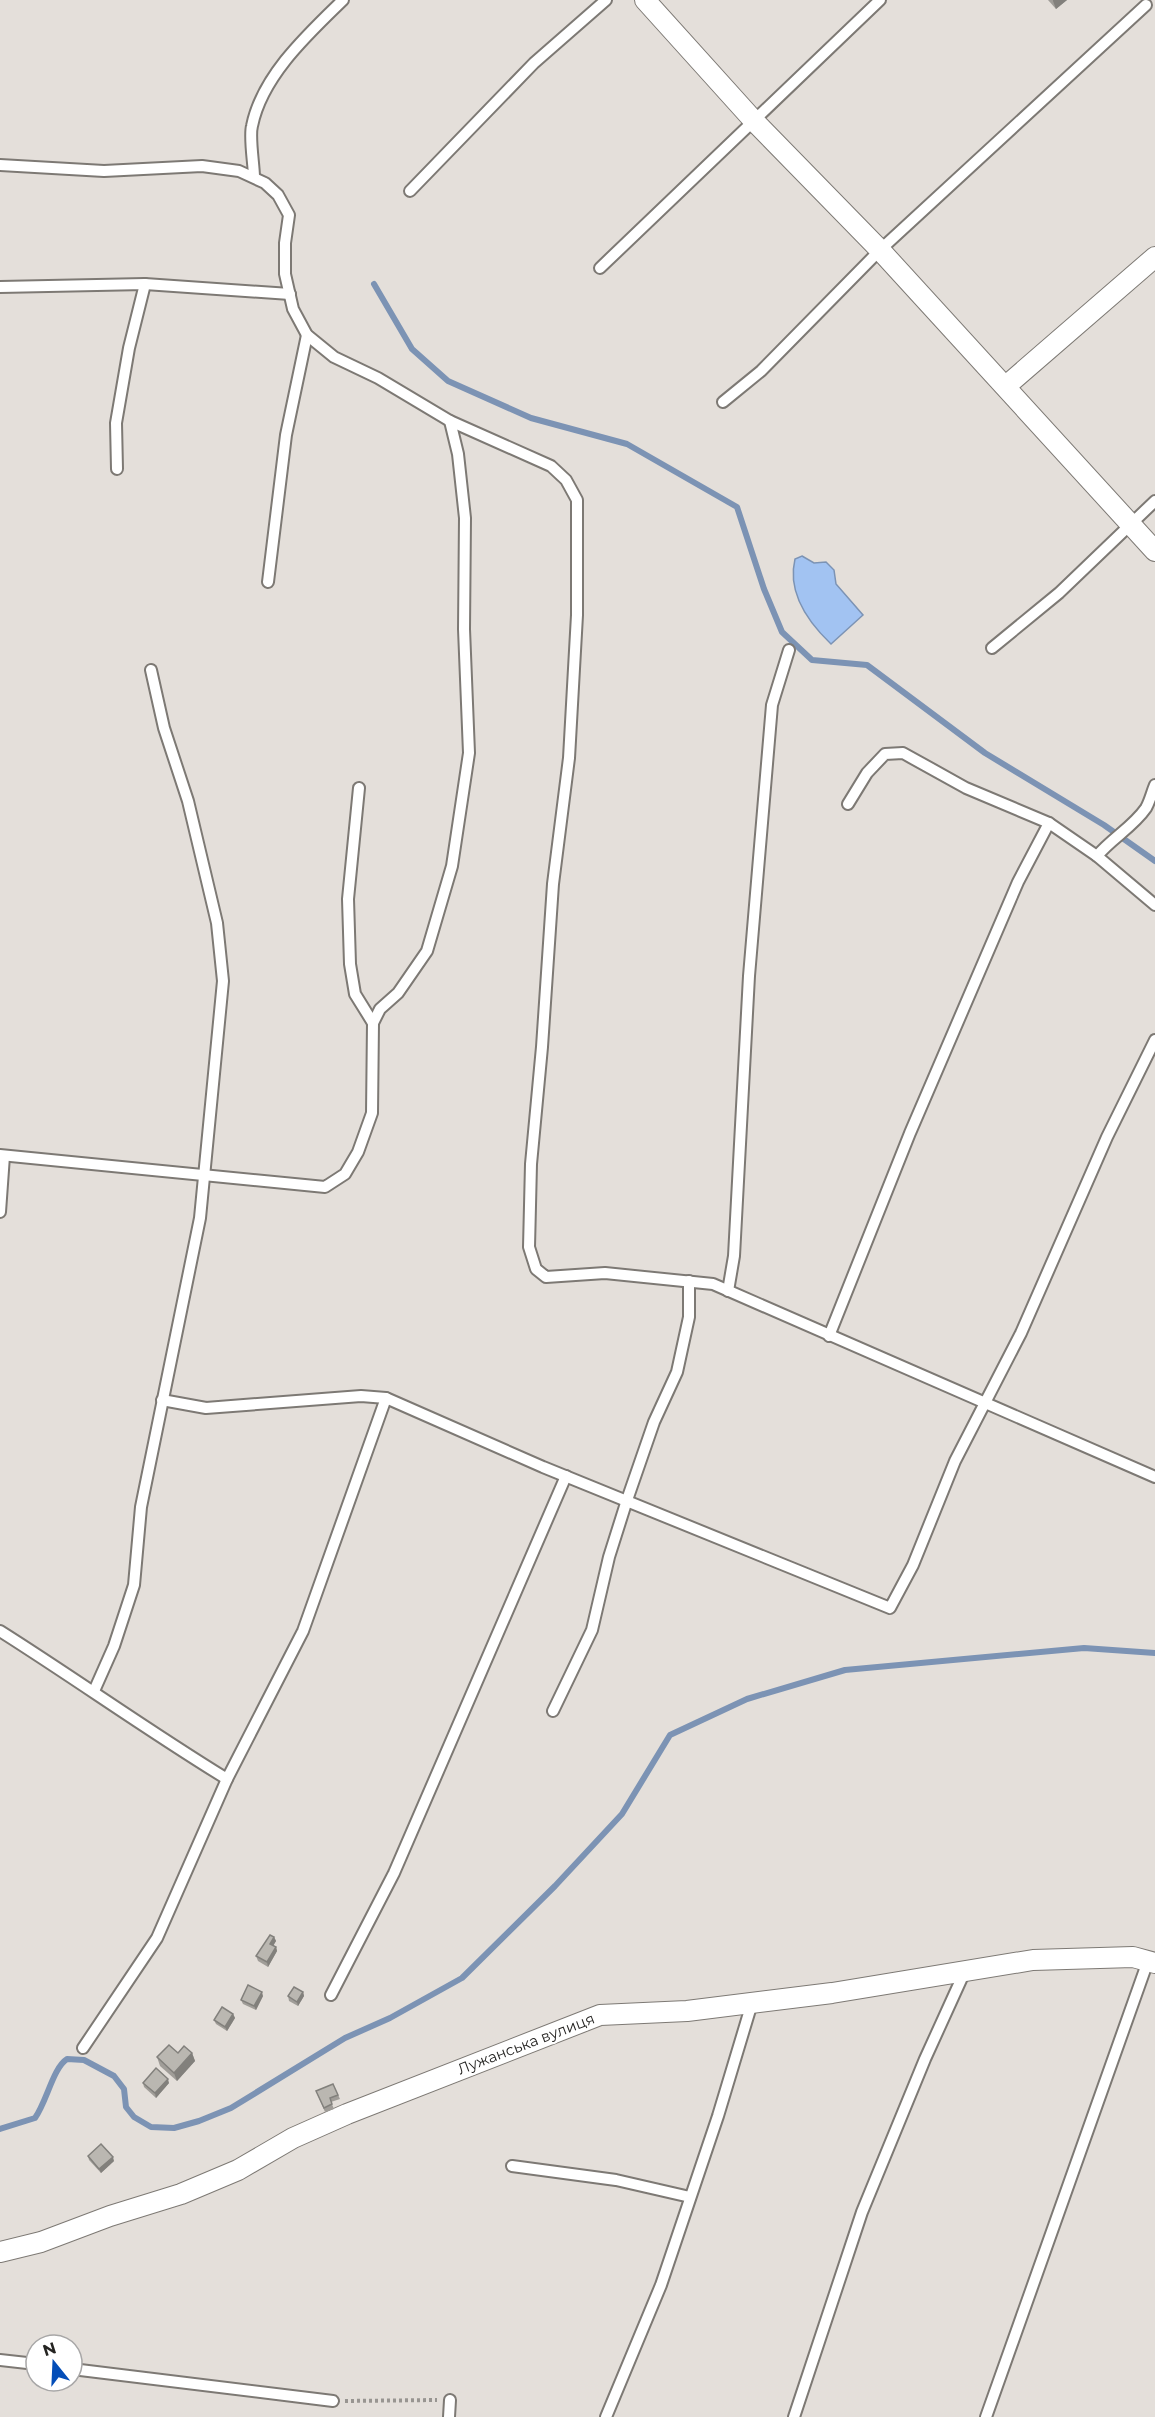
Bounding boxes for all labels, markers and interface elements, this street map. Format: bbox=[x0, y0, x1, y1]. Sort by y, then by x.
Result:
street label: Лужанська вулиця bbox=[455, 2009, 597, 2078]
north arrow bbox=[24, 2333, 84, 2393]
text: N bbox=[40, 2338, 59, 2360]

